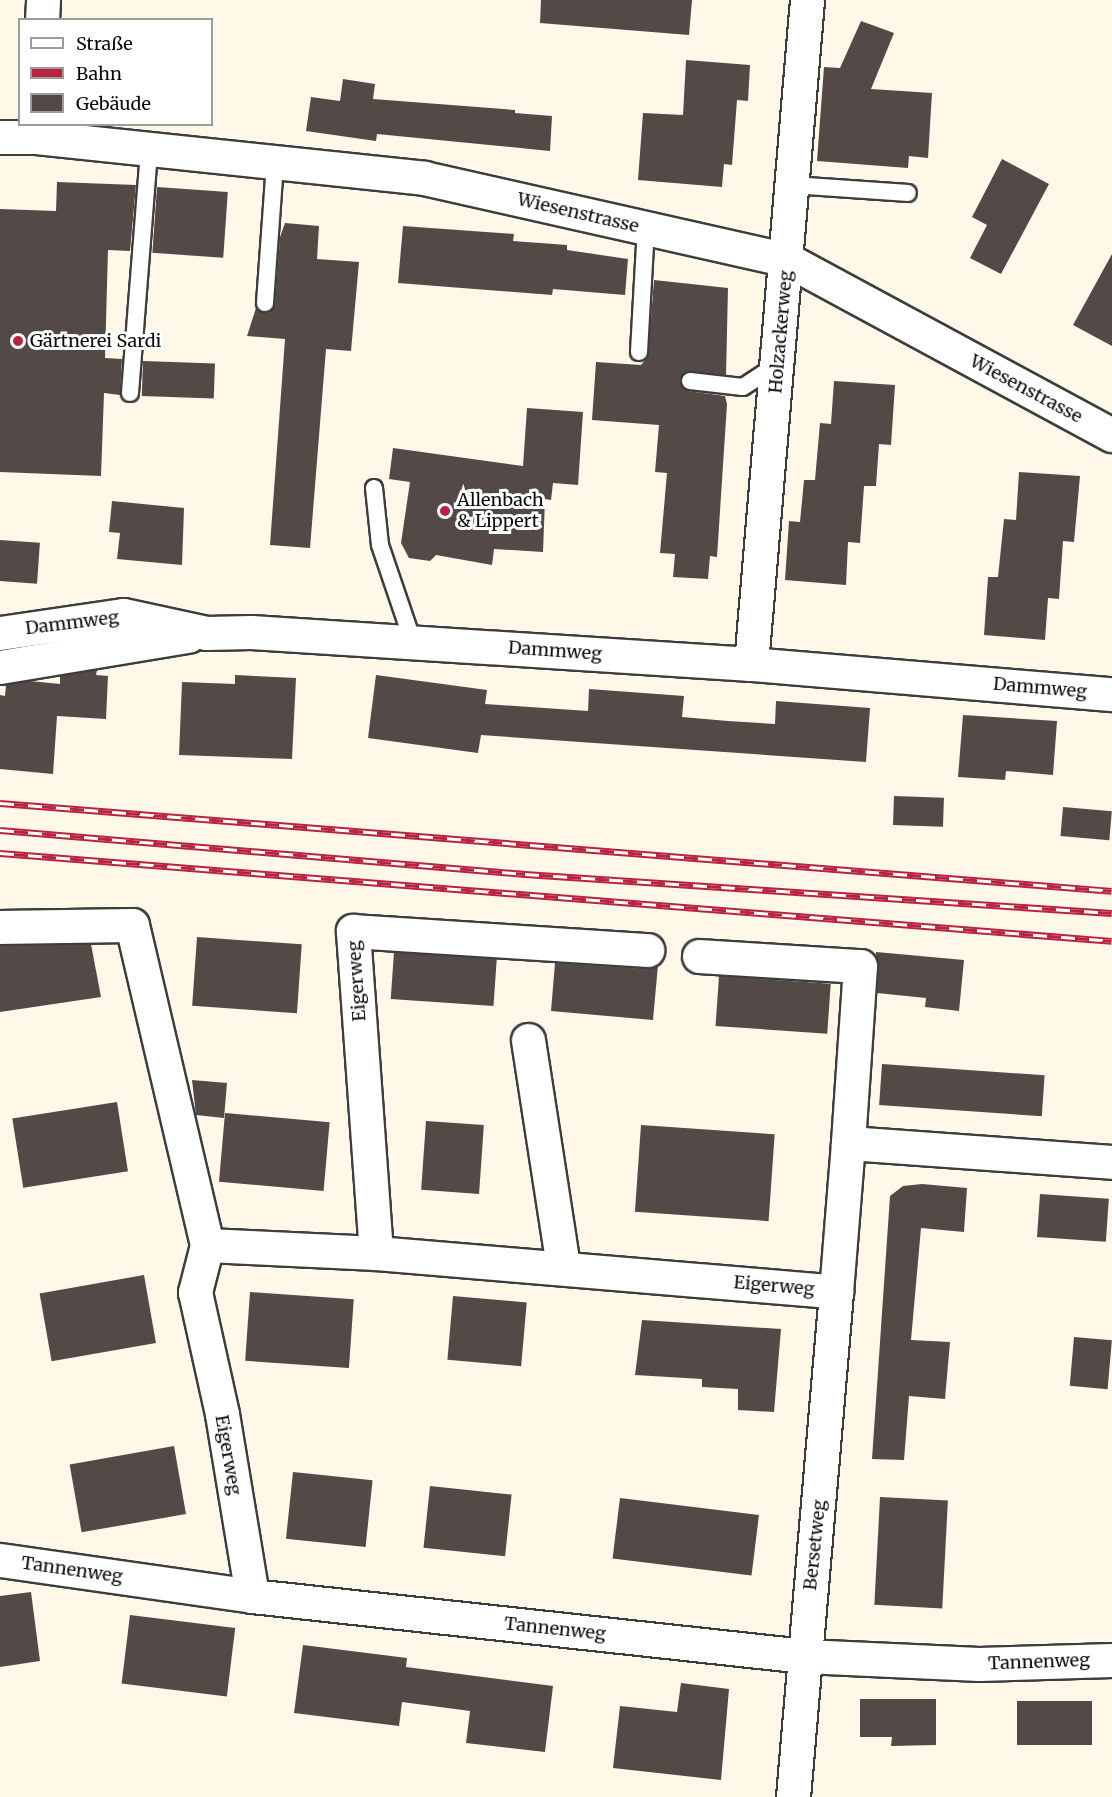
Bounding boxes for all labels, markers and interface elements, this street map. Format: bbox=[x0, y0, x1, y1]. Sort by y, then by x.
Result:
legend bbox=[18, 18, 213, 126]
text: Straße bbox=[76, 32, 133, 55]
text: Bahn bbox=[76, 62, 122, 85]
text: Gebäude bbox=[76, 92, 151, 115]
street label: Wiesenstrasse bbox=[515, 189, 641, 237]
street label: Holzackerweg bbox=[765, 270, 797, 394]
place label: Gärtnerei Sardi bbox=[30, 330, 161, 352]
marker: Gärtnerei Sardi bbox=[11, 334, 25, 348]
street label: Wiesenstrasse bbox=[966, 350, 1086, 428]
place label: Allenbach & Lippert bbox=[457, 490, 544, 532]
marker: Allenbach & Lippert bbox=[438, 504, 452, 518]
street label: Dammweg bbox=[24, 607, 120, 639]
street label: Dammweg bbox=[507, 637, 603, 665]
street label: Dammweg bbox=[992, 673, 1088, 703]
street label: Eigerweg bbox=[343, 940, 371, 1022]
street label: Eigerweg bbox=[733, 1272, 815, 1300]
street label: Eigerweg bbox=[210, 1413, 246, 1497]
street label: Bersetweg bbox=[800, 1499, 830, 1591]
street label: Tannenweg bbox=[20, 1552, 124, 1588]
street label: Tannenweg bbox=[503, 1613, 607, 1645]
street label: Tannenweg bbox=[988, 1649, 1090, 1675]

